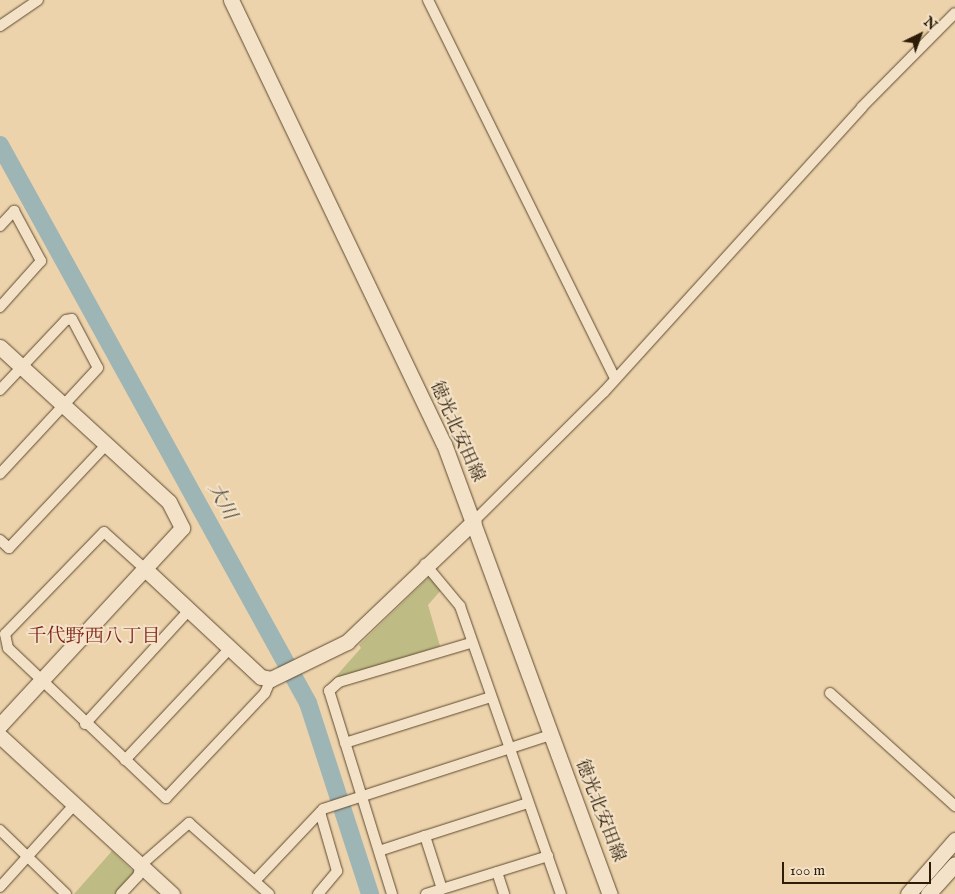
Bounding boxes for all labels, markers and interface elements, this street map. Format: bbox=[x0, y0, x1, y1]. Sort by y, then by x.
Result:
north arrow bbox=[895, 10, 945, 60]
text: N bbox=[920, 13, 941, 35]
street label: 徳光北安田線 bbox=[424, 378, 488, 486]
water label: 大川 bbox=[202, 480, 240, 524]
district label: 千代野西八丁目 bbox=[28, 627, 160, 649]
street label: 徳光北安田線 bbox=[570, 757, 628, 865]
scale bar bbox=[785, 852, 934, 884]
text: 100 m bbox=[790, 861, 825, 880]

